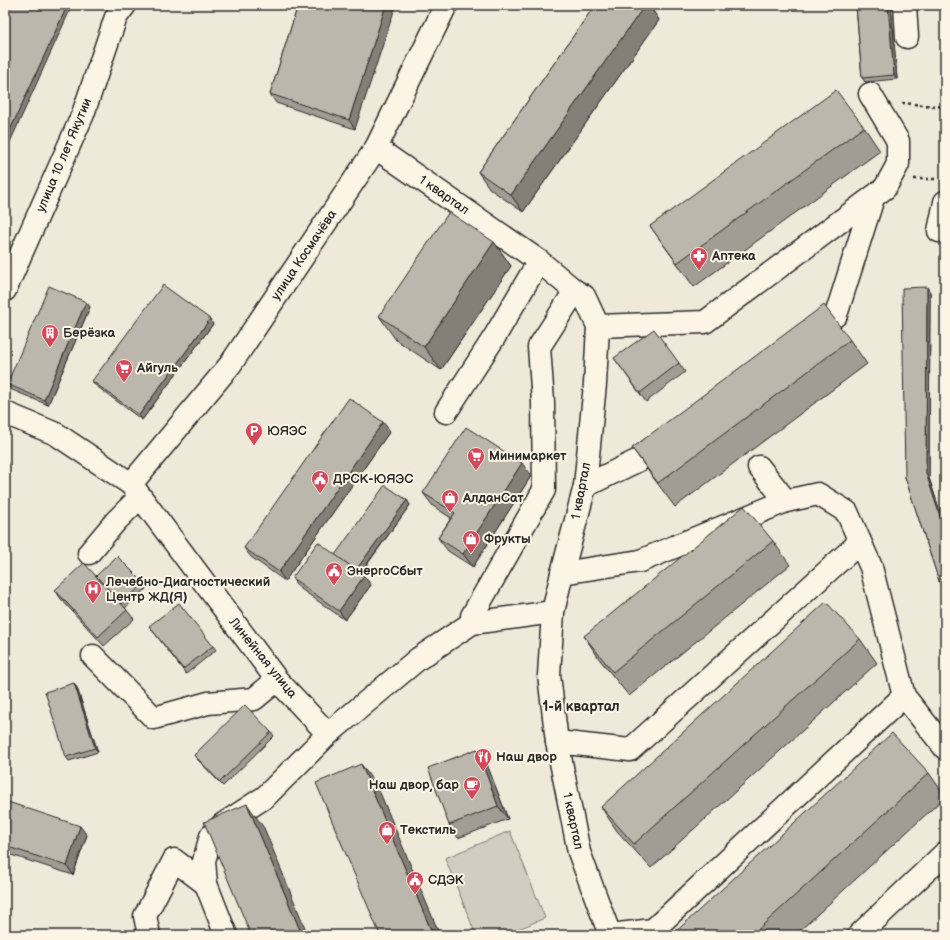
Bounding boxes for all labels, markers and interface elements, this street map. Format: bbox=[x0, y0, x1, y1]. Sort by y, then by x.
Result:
street label: улица 10 лет Якутии bbox=[33, 96, 95, 214]
street label: 1 квартал bbox=[416, 172, 472, 218]
street label: улица Космачёва bbox=[268, 206, 340, 303]
pharmacy icon: Аптека bbox=[689, 246, 709, 271]
place label: Аптека bbox=[711, 248, 756, 264]
building icon: Берёзка bbox=[40, 323, 60, 348]
place label: Берёзка bbox=[63, 325, 115, 341]
supermarket icon: Айгуль bbox=[114, 358, 134, 383]
place label: Айгуль bbox=[136, 360, 178, 376]
parking icon: ЮЯЭС bbox=[244, 421, 264, 446]
place label: ЮЯЭС bbox=[267, 423, 307, 439]
supermarket icon: Минимаркет bbox=[466, 446, 486, 471]
place label: Минимаркет bbox=[489, 448, 567, 464]
street label: 1 квартал bbox=[568, 461, 594, 521]
public building icon: ДРСК-ЮЯЭС bbox=[310, 469, 330, 494]
place label: ДРСК-ЮЯЭС bbox=[333, 471, 413, 487]
shop icon: АлданСат bbox=[440, 488, 460, 513]
place label: АлданСат bbox=[462, 490, 525, 506]
shop icon: Фрукты bbox=[461, 529, 481, 554]
place label: Фрукты bbox=[484, 531, 531, 547]
public building icon: ЭнергоСбыт bbox=[324, 561, 344, 586]
place label: ЭнергоСбыт bbox=[347, 563, 423, 579]
place label: Лечебно-Диагностический Центр ЖД(Я) bbox=[105, 574, 270, 605]
hospital icon: Лечебно-Диагностический Центр ЖД(Я) bbox=[83, 579, 103, 604]
street label: Линейная улица bbox=[225, 614, 301, 702]
district label: 1-й квартал bbox=[542, 698, 620, 715]
restaurant icon: Наш двор bbox=[473, 747, 493, 772]
place label: Наш двор bbox=[496, 749, 557, 765]
cafe icon: Наш двор, бар bbox=[462, 775, 482, 800]
place label: Наш двор, бар bbox=[369, 777, 459, 793]
street label: 1 квартал bbox=[559, 791, 587, 851]
shop icon: Текстиль bbox=[377, 820, 397, 845]
place label: Текстиль bbox=[400, 822, 456, 838]
public building icon: СДЭК bbox=[405, 870, 425, 895]
place label: СДЭК bbox=[428, 872, 464, 888]

